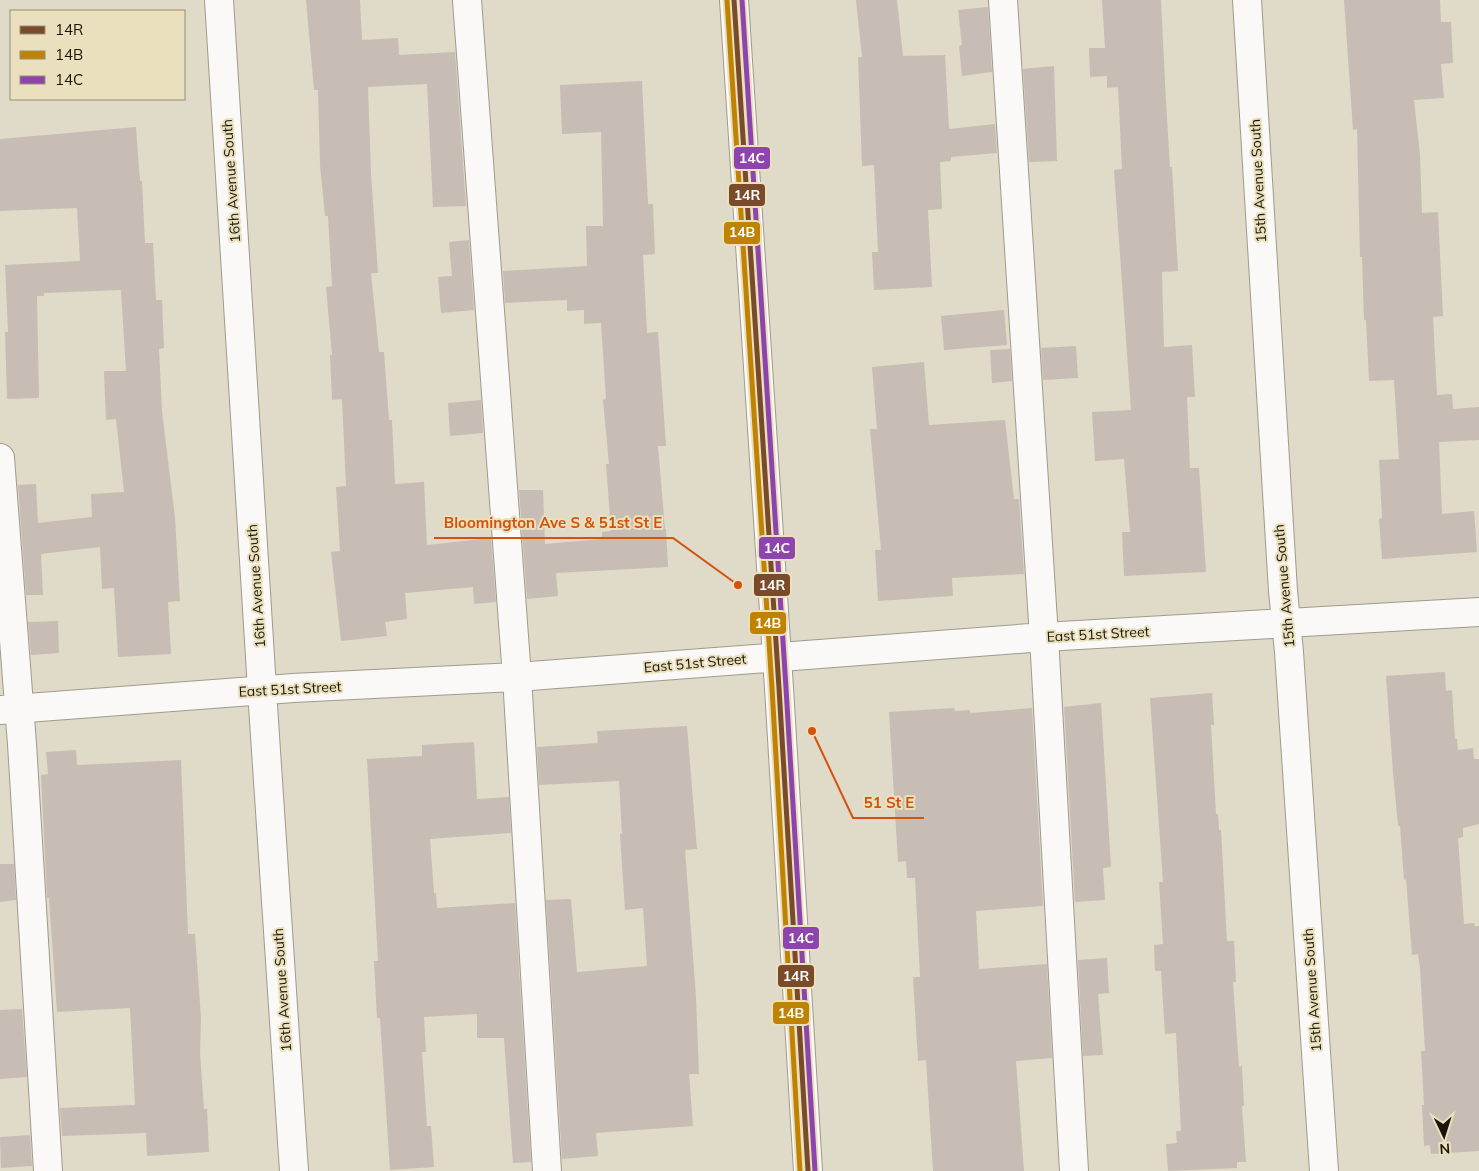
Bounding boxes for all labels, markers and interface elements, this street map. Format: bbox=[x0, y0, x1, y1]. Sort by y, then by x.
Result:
legend bbox=[10, 10, 185, 100]
text: 14R bbox=[55, 20, 83, 39]
text: 14B bbox=[55, 45, 83, 64]
text: 14C bbox=[55, 70, 83, 89]
street label: 16th Avenue South bbox=[218, 119, 244, 243]
street label: 15th Avenue South bbox=[1246, 119, 1270, 243]
line badge: 14C bbox=[733, 146, 771, 170]
text: 14C bbox=[739, 149, 765, 167]
line badge: 14R bbox=[728, 183, 766, 207]
text: 14R bbox=[734, 186, 760, 204]
line badge: 14B bbox=[723, 221, 761, 245]
text: 14B bbox=[729, 223, 756, 241]
callout: Bloomington Ave S & 51st St E bbox=[434, 508, 673, 538]
text: Bloomington Ave S & 51st St E bbox=[444, 513, 662, 532]
street label: 16th Avenue South bbox=[243, 524, 269, 648]
street label: 15th Avenue South bbox=[1270, 524, 1298, 648]
line badge: 14C bbox=[758, 536, 796, 560]
text: 14C bbox=[764, 539, 790, 557]
line badge: 14R bbox=[753, 573, 791, 597]
text: 14R bbox=[759, 576, 785, 594]
line badge: 14B bbox=[749, 611, 787, 635]
text: 14B bbox=[755, 614, 782, 632]
street label: East 51st Street bbox=[1046, 622, 1150, 646]
street label: East 51st Street bbox=[643, 650, 747, 676]
street label: East 51st Street bbox=[238, 677, 342, 701]
callout: 51 St E bbox=[853, 788, 924, 818]
text: 51 St E bbox=[864, 793, 914, 812]
line badge: 14C bbox=[782, 926, 820, 950]
street label: 16th Avenue South bbox=[269, 928, 295, 1052]
street label: 15th Avenue South bbox=[1299, 928, 1325, 1052]
text: 14C bbox=[788, 929, 814, 947]
line badge: 14R bbox=[777, 964, 815, 988]
text: 14R bbox=[783, 967, 809, 985]
line badge: 14B bbox=[772, 1001, 810, 1025]
text: 14B bbox=[778, 1004, 805, 1022]
north arrow bbox=[1419, 1111, 1469, 1161]
text: N bbox=[1439, 1140, 1451, 1158]

